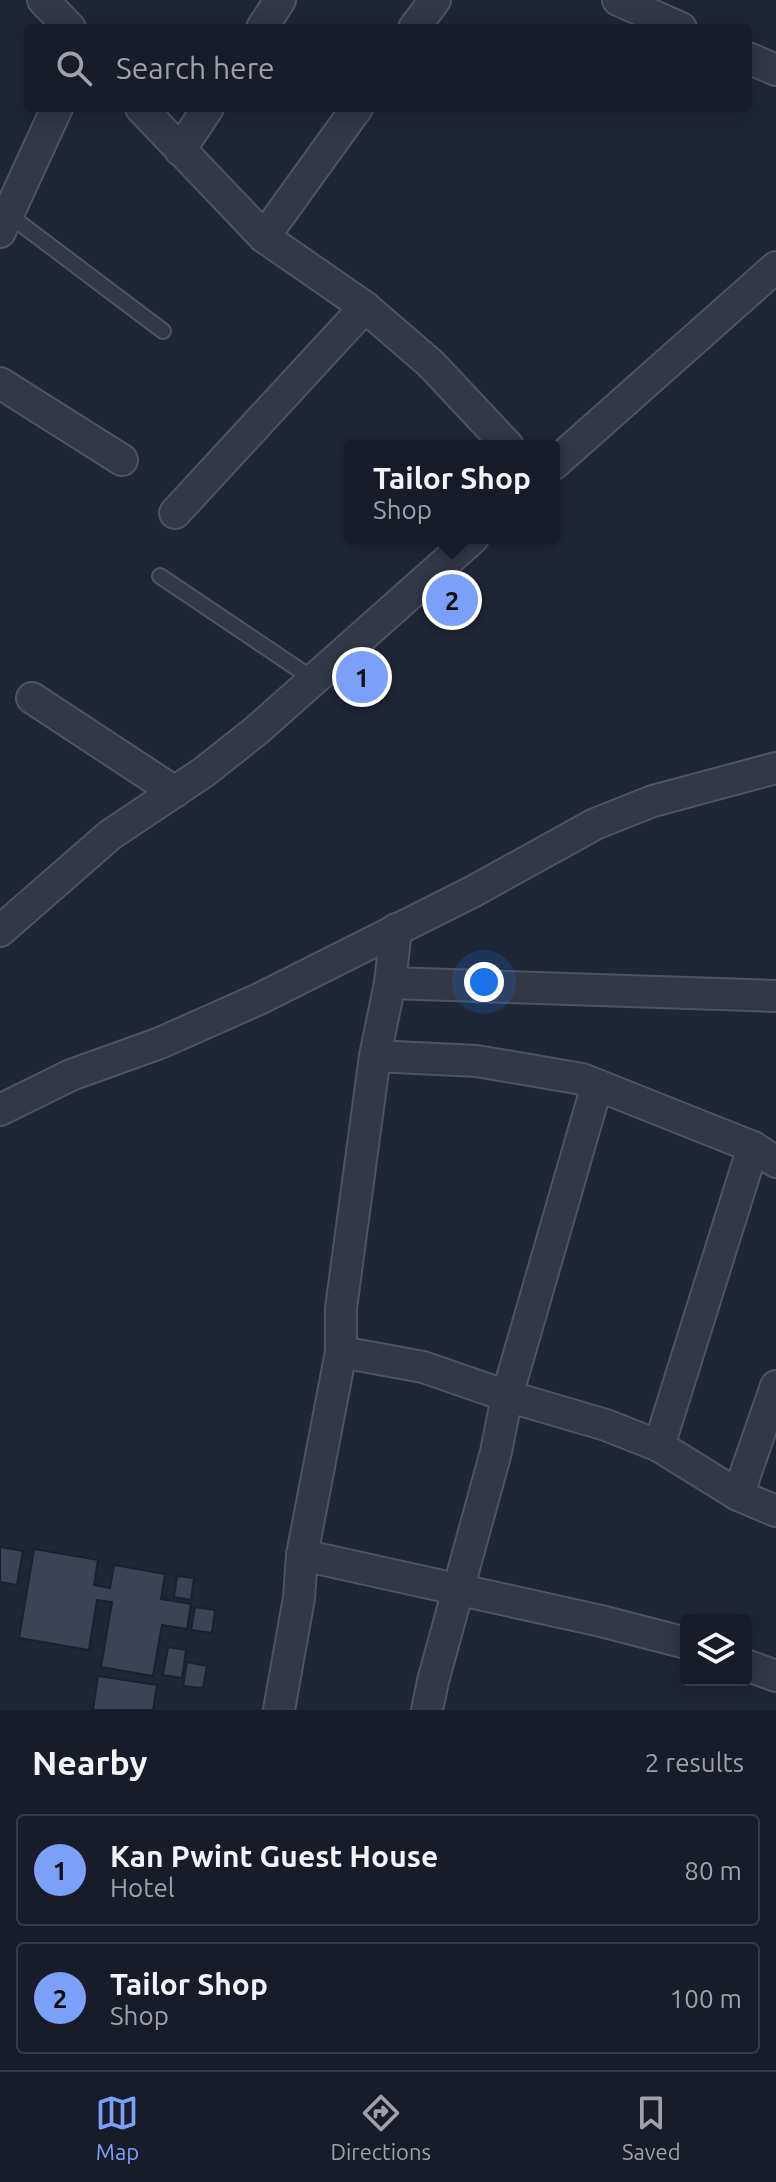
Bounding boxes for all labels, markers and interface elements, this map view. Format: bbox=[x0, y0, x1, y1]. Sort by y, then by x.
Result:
search box bbox=[24, 24, 752, 112]
icon: search bbox=[52, 46, 96, 90]
text: Search here bbox=[116, 51, 275, 85]
popup bbox=[344, 440, 560, 544]
text: Tailor Shop bbox=[373, 461, 531, 495]
text: Shop bbox=[373, 495, 432, 524]
pin: 2 bbox=[426, 570, 478, 630]
pin: 1 bbox=[336, 647, 388, 707]
your location bbox=[464, 962, 504, 1002]
map controls bbox=[680, 1614, 752, 1686]
button: layers bbox=[680, 1614, 752, 1686]
text: Nearby bbox=[32, 1743, 147, 1781]
text: 2 results bbox=[645, 1748, 744, 1777]
text: Kan Pwint Guest House bbox=[110, 1839, 438, 1873]
text: 1 bbox=[53, 1856, 67, 1885]
text: 80 m bbox=[684, 1856, 742, 1885]
text: Hotel bbox=[110, 1873, 175, 1902]
text: Tailor Shop bbox=[110, 1967, 268, 2001]
text: 2 bbox=[53, 1984, 67, 2013]
text: 100 m bbox=[670, 1984, 742, 2013]
text: Shop bbox=[110, 2001, 169, 2030]
tab: Map bbox=[95, 2091, 139, 2164]
tab: Directions bbox=[330, 2091, 431, 2164]
tab: Saved bbox=[622, 2091, 681, 2164]

